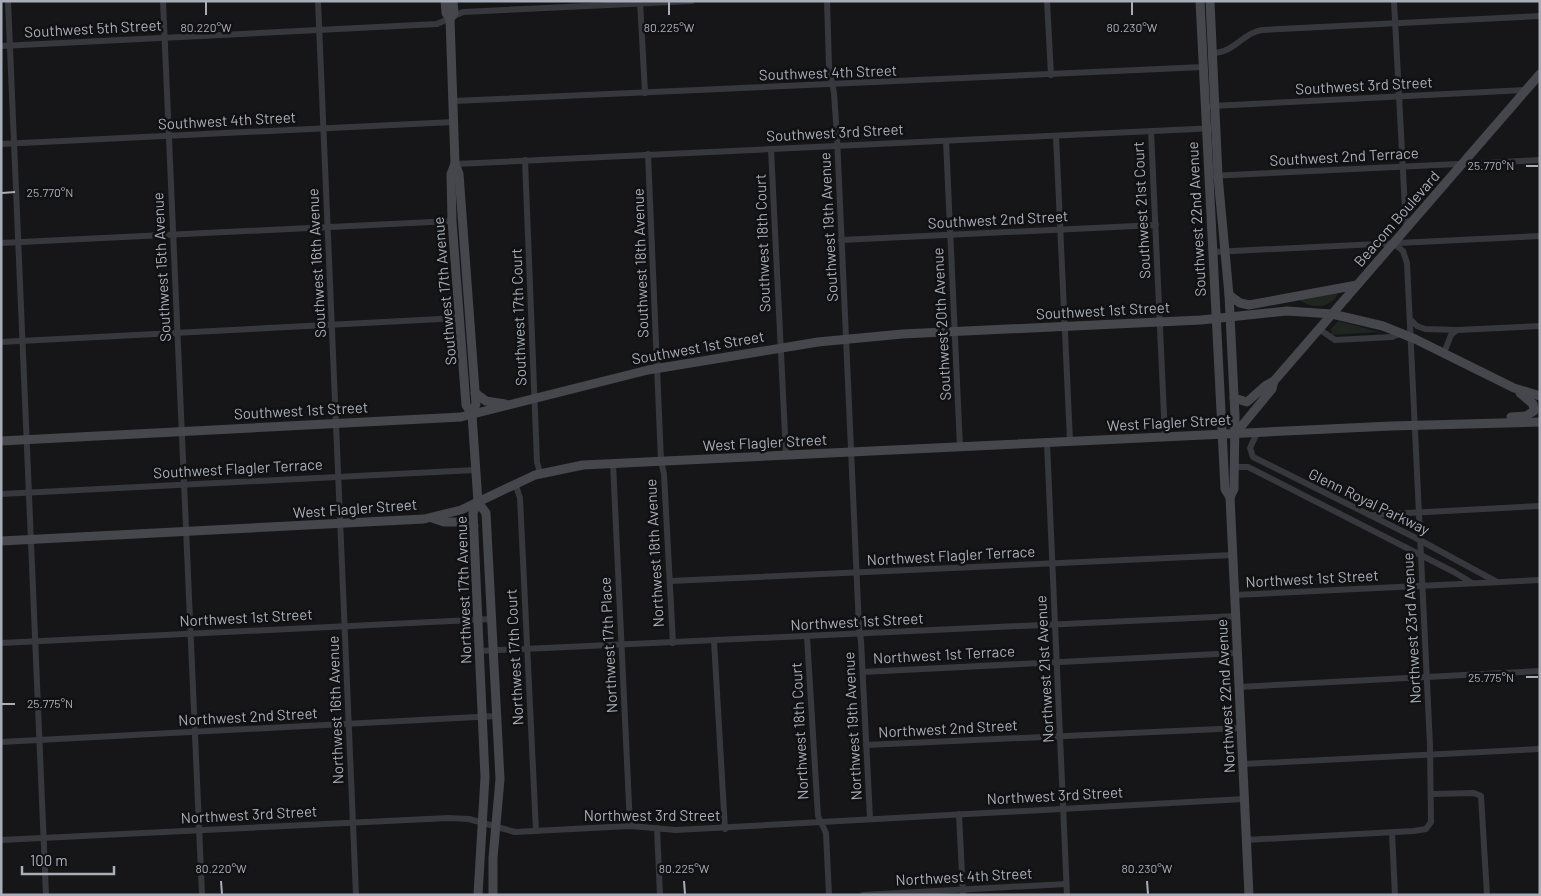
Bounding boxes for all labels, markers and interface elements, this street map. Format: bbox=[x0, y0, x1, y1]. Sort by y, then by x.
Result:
street label: Southwest 5th Street bbox=[24, 15, 162, 41]
text: 80.220°W bbox=[180, 20, 232, 34]
text: 80.225°W bbox=[644, 20, 695, 34]
text: 80.230°W bbox=[1107, 20, 1158, 34]
street label: Southwest 4th Street bbox=[759, 61, 897, 83]
street label: Southwest 3rd Street bbox=[1295, 72, 1433, 98]
street label: Southwest 4th Street bbox=[157, 107, 296, 133]
street label: Southwest 3rd Street bbox=[766, 119, 904, 145]
street label: Southwest 21st Court bbox=[1128, 141, 1154, 279]
street label: Southwest 22nd Avenue bbox=[1183, 141, 1209, 297]
street label: Southwest 2nd Terrace bbox=[1269, 143, 1419, 169]
street label: Southwest 19th Avenue bbox=[815, 152, 841, 302]
text: 25.770°N bbox=[1468, 158, 1514, 172]
street label: Beacom Boulevard bbox=[1350, 167, 1443, 270]
street label: Southwest 18th Court bbox=[751, 174, 773, 313]
text: 25.770°N bbox=[27, 185, 73, 199]
street label: Southwest 16th Avenue bbox=[303, 188, 329, 338]
street label: Southwest 18th Avenue bbox=[628, 188, 652, 338]
street label: Southwest 15th Avenue bbox=[148, 192, 174, 342]
street label: Southwest 2nd Street bbox=[927, 206, 1069, 232]
street label: Southwest 17th Avenue bbox=[429, 216, 459, 366]
street label: Southwest 20th Avenue bbox=[928, 247, 954, 401]
street label: Southwest 17th Court bbox=[507, 248, 529, 386]
street label: Southwest 1st Street bbox=[1035, 297, 1170, 323]
street label: Southwest 1st Street bbox=[630, 326, 766, 368]
street label: Southwest 1st Street bbox=[233, 397, 368, 423]
street label: West Flagler Street bbox=[1106, 410, 1232, 434]
street label: West Flagler Street bbox=[702, 430, 828, 454]
street label: Southwest Flagler Terrace bbox=[153, 455, 323, 481]
street label: Glenn Royal Parkway bbox=[1306, 464, 1433, 538]
street label: Northwest 18th Avenue bbox=[641, 478, 667, 628]
street label: West Flagler Street bbox=[292, 495, 418, 521]
street label: Northwest 17th Avenue bbox=[451, 516, 475, 664]
street label: Northwest Flagler Terrace bbox=[866, 542, 1036, 568]
street label: Northwest 23rd Avenue bbox=[1398, 552, 1424, 704]
street label: Northwest 1st Street bbox=[1245, 566, 1379, 590]
street label: Northwest 17th Place bbox=[595, 577, 621, 713]
street label: Northwest 17th Court bbox=[501, 588, 527, 726]
street label: Northwest 21st Avenue bbox=[1031, 595, 1057, 743]
street label: Northwest 1st Street bbox=[179, 605, 313, 629]
street label: Northwest 1st Street bbox=[790, 609, 924, 633]
street label: Northwest 22nd Avenue bbox=[1212, 618, 1238, 774]
street label: Northwest 16th Avenue bbox=[323, 635, 347, 785]
street label: Northwest 1st Terrace bbox=[872, 641, 1015, 667]
street label: Northwest 19th Avenue bbox=[839, 651, 865, 801]
street label: Northwest 18th Court bbox=[786, 662, 812, 800]
text: 25.775°N bbox=[1468, 670, 1514, 684]
text: 25.775°N bbox=[27, 696, 73, 710]
street label: Northwest 2nd Street bbox=[178, 703, 318, 729]
street label: Northwest 2nd Street bbox=[878, 715, 1018, 741]
street label: Northwest 3rd Street bbox=[986, 782, 1124, 808]
street label: Northwest 3rd Street bbox=[180, 801, 318, 827]
street label: Northwest 3rd Street bbox=[584, 806, 720, 824]
scale bar bbox=[22, 844, 115, 876]
text: 100 m bbox=[30, 851, 68, 869]
text: 80.220°W bbox=[195, 861, 247, 875]
text: 80.225°W bbox=[659, 861, 710, 875]
text: 80.230°W bbox=[1122, 861, 1173, 875]
street label: Northwest 4th Street bbox=[895, 863, 1033, 889]

